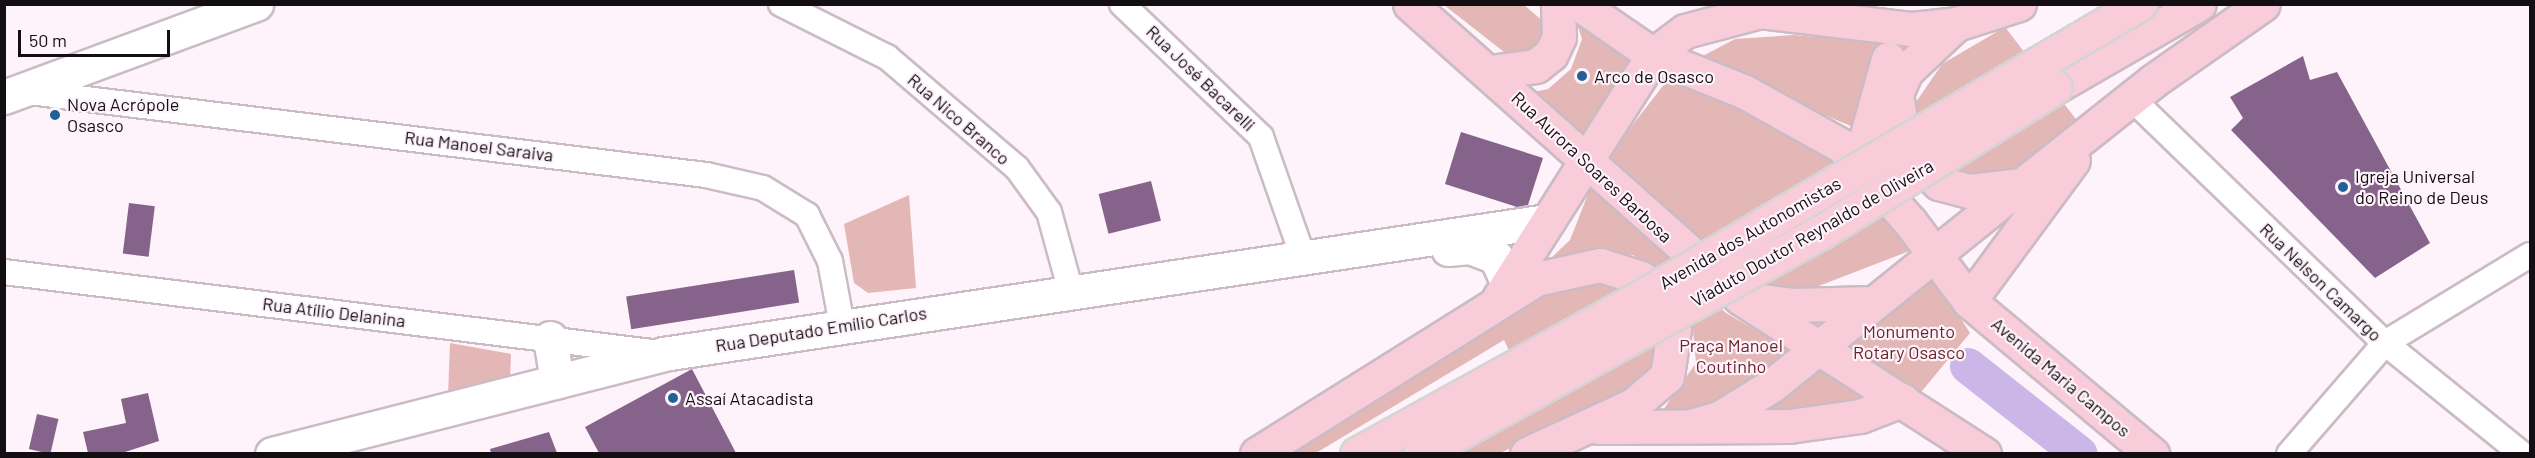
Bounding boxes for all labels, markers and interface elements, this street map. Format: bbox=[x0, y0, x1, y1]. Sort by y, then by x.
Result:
scale bar bbox=[21, 18, 172, 56]
street label: Rua José Bacarelli bbox=[1142, 20, 1260, 136]
text: 50 m bbox=[29, 29, 67, 51]
place label: Arco de Osasco bbox=[1594, 65, 1714, 87]
street label: Rua Nico Branco bbox=[903, 69, 1015, 169]
marker: Arco de Osasco bbox=[1575, 69, 1589, 83]
street label: Rua Aurora Soares Barbosa bbox=[1507, 87, 1677, 247]
place label: Nova Acrópole Osasco bbox=[67, 94, 179, 136]
marker: Nova Acrópole Osasco bbox=[48, 108, 62, 122]
street label: Rua Manoel Saraiva bbox=[403, 126, 555, 166]
street label: Viaduto Doutor Reynaldo de Oliveira bbox=[1687, 155, 1937, 311]
place label: Igreja Universal do Reino de Deus bbox=[2355, 166, 2488, 208]
street label: Avenida dos Autonomistas bbox=[1656, 172, 1844, 294]
marker: Igreja Universal do Reino de Deus bbox=[2336, 180, 2350, 194]
street label: Rua Nelson Camargo bbox=[2256, 218, 2386, 346]
street label: Rua Atílio Delanina bbox=[261, 293, 407, 331]
street label: Rua Deputado Emílio Carlos bbox=[714, 302, 928, 356]
street label: Avenida Maria Campos bbox=[1987, 313, 2135, 441]
park label: Monumento Rotary Osasco bbox=[1853, 321, 1965, 364]
park label: Praça Manoel Coutinho bbox=[1679, 335, 1783, 378]
place label: Assaí Atacadista bbox=[685, 387, 813, 409]
marker: Assaí Atacadista bbox=[666, 391, 680, 405]

